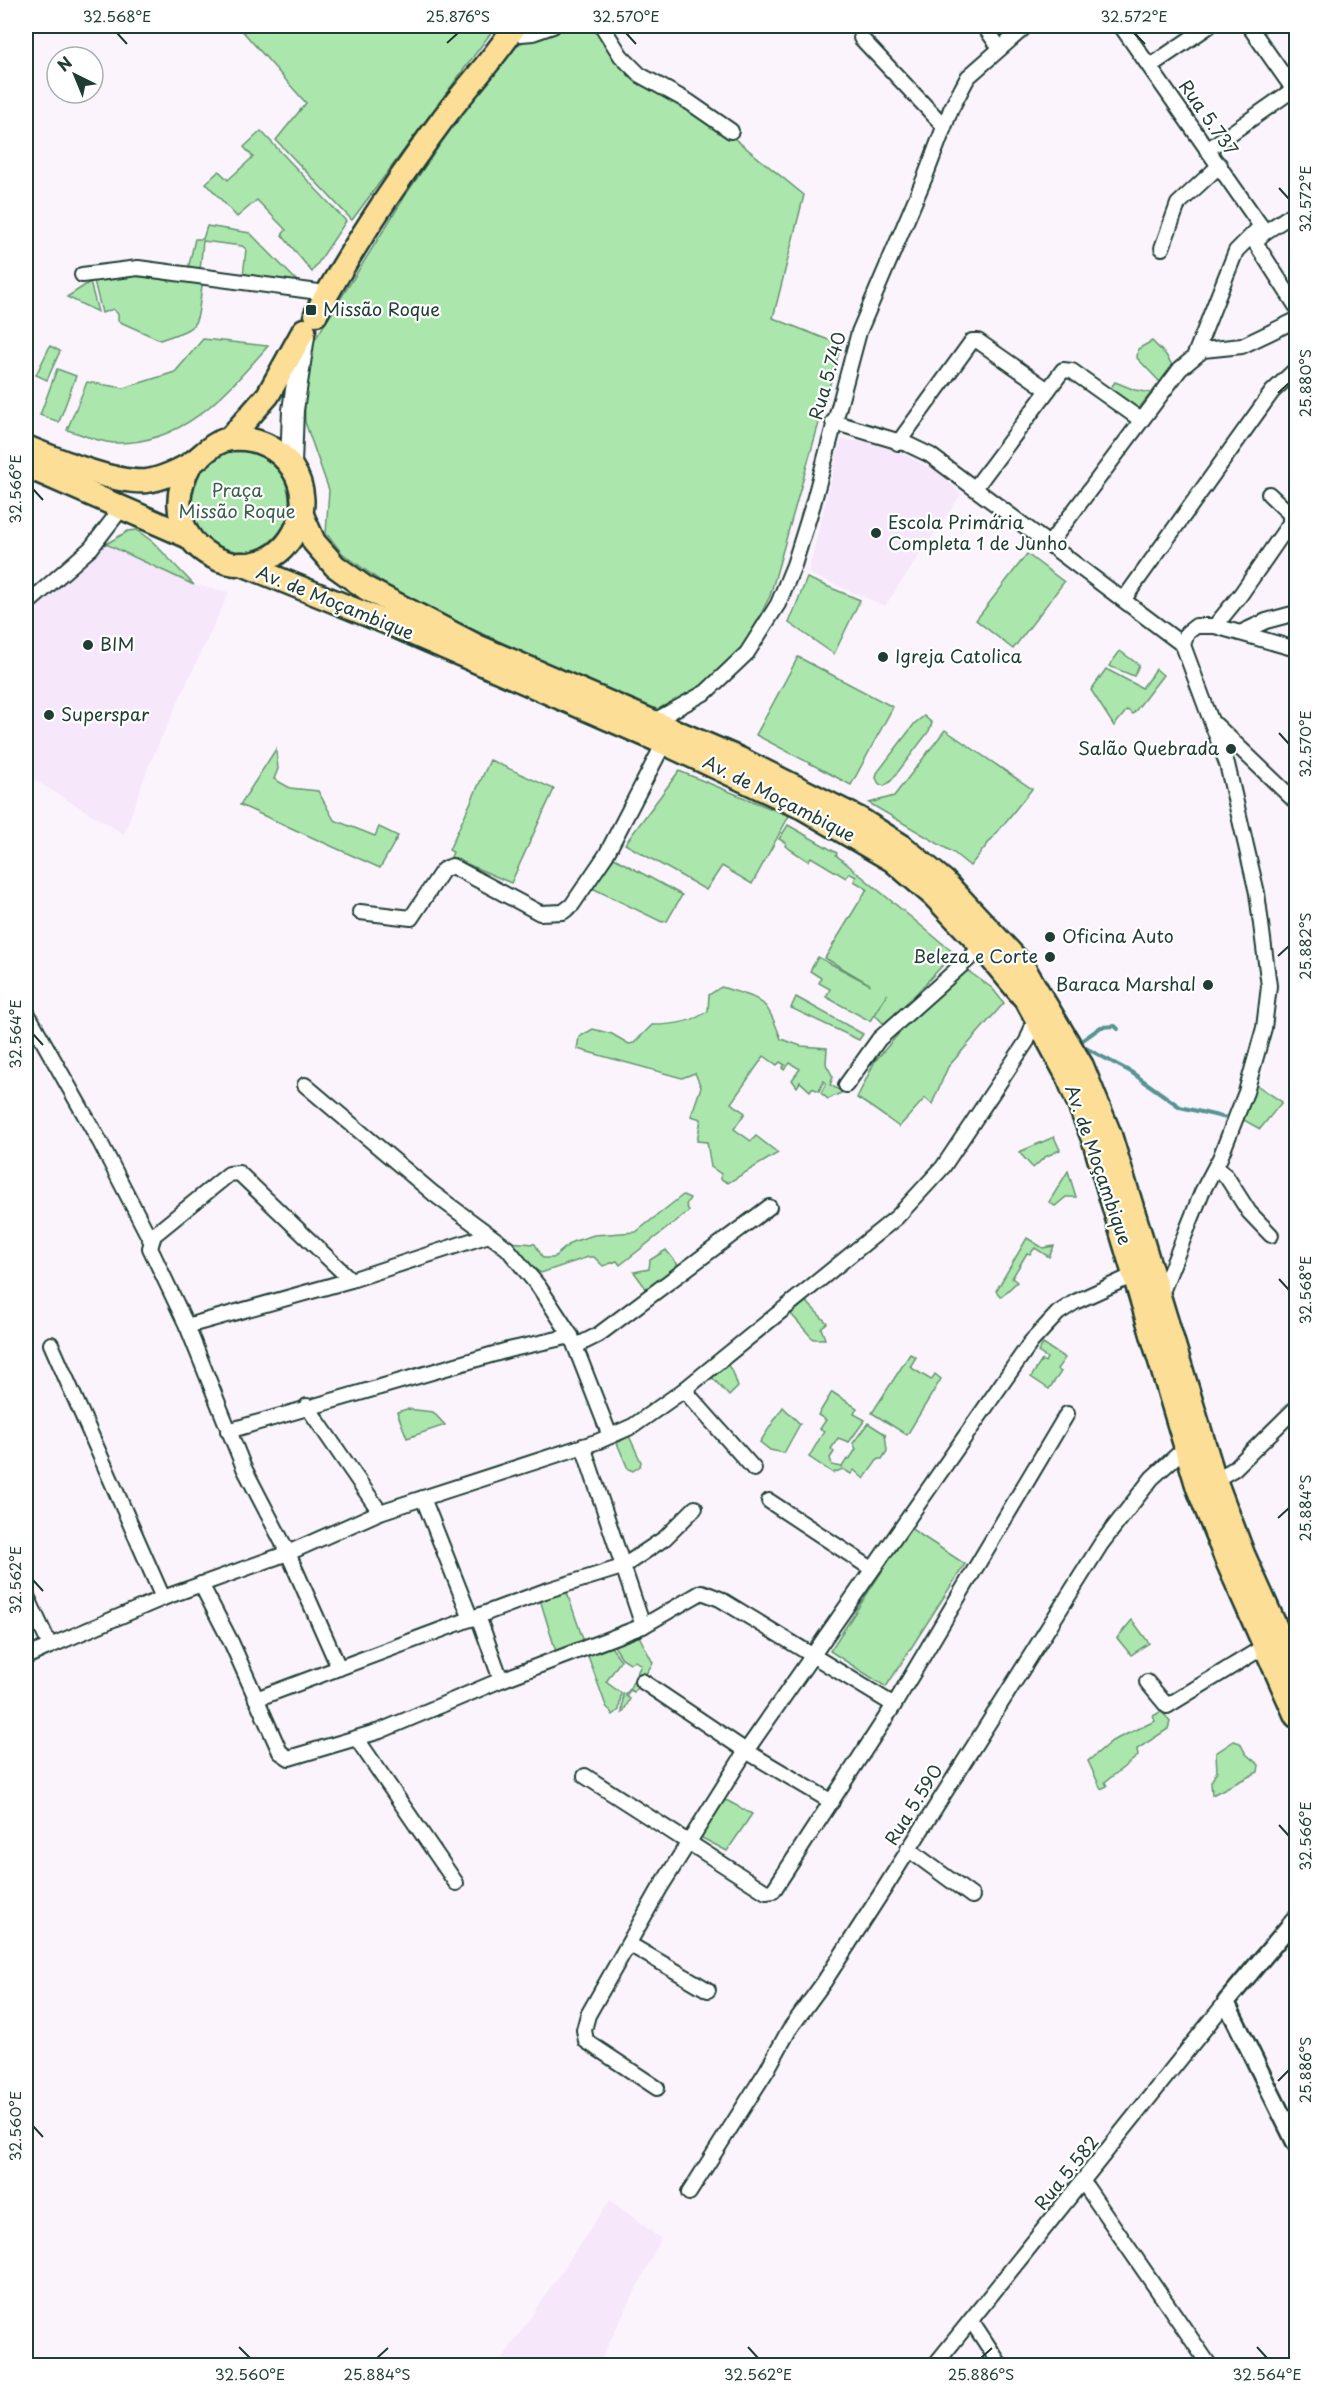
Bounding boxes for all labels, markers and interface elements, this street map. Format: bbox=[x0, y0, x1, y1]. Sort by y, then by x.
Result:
text: 32.568°E bbox=[83, 4, 151, 27]
text: 25.876°S bbox=[426, 4, 490, 27]
text: 32.570°E bbox=[592, 4, 660, 27]
text: 32.572°E bbox=[1100, 4, 1168, 27]
north arrow bbox=[45, 45, 105, 105]
text: N bbox=[51, 50, 77, 76]
street label: Rua 5.737 bbox=[1173, 74, 1245, 161]
text: 32.572°E bbox=[1293, 165, 1316, 233]
place label: Missão Roque bbox=[323, 295, 440, 322]
marker: Missão Roque bbox=[304, 303, 318, 317]
street label: Rua 5.740 bbox=[801, 328, 852, 423]
text: 25.880°S bbox=[1293, 349, 1316, 417]
text: 32.566°E bbox=[3, 454, 26, 524]
park label: Praça Missão Roque bbox=[178, 476, 296, 524]
place label: Escola Primária Completa 1 de Junho bbox=[888, 508, 1067, 556]
marker: Escola Primária Completa 1 de Junho bbox=[869, 526, 883, 540]
street label: Av. de Moçambique bbox=[253, 558, 419, 646]
place label: BIM bbox=[100, 630, 134, 657]
marker: BIM bbox=[81, 638, 95, 652]
place label: Igreja Catolica bbox=[895, 642, 1022, 669]
marker: Igreja Catolica bbox=[876, 650, 890, 664]
place label: Superspar bbox=[61, 700, 150, 727]
marker: Superspar bbox=[42, 708, 56, 722]
text: 32.570°E bbox=[1293, 710, 1316, 778]
place label: Salão Quebrada bbox=[1078, 734, 1220, 761]
marker: Salão Quebrada bbox=[1224, 742, 1238, 756]
street label: Av. de Moçambique bbox=[699, 748, 861, 848]
text: 25.882°S bbox=[1293, 912, 1316, 980]
place label: Oficina Auto bbox=[1062, 922, 1174, 949]
marker: Oficina Auto bbox=[1043, 930, 1057, 944]
place label: Beleza e Corte bbox=[913, 942, 1038, 969]
marker: Beleza e Corte bbox=[1043, 950, 1057, 964]
place label: Baraca Marshal bbox=[1056, 970, 1196, 997]
marker: Baraca Marshal bbox=[1201, 978, 1215, 992]
text: 32.564°E bbox=[3, 999, 26, 1069]
street label: Av. de Moçambique bbox=[1059, 1081, 1140, 1248]
text: 32.568°E bbox=[1293, 1256, 1316, 1324]
text: 25.884°S bbox=[1293, 1474, 1316, 1542]
text: 32.562°E bbox=[3, 1546, 26, 1614]
street label: Rua 5.590 bbox=[877, 1758, 948, 1850]
text: 32.566°E bbox=[1293, 1801, 1316, 1871]
text: 25.886°S bbox=[1293, 2037, 1316, 2103]
text: 32.560°E bbox=[3, 2091, 26, 2161]
street label: Rua 5.582 bbox=[1027, 2129, 1104, 2215]
text: 32.560°E bbox=[215, 2362, 285, 2385]
text: 25.884°S bbox=[343, 2362, 411, 2385]
text: 32.562°E bbox=[724, 2362, 792, 2385]
text: 25.886°S bbox=[948, 2362, 1014, 2385]
text: 32.564°E bbox=[1232, 2362, 1302, 2385]

